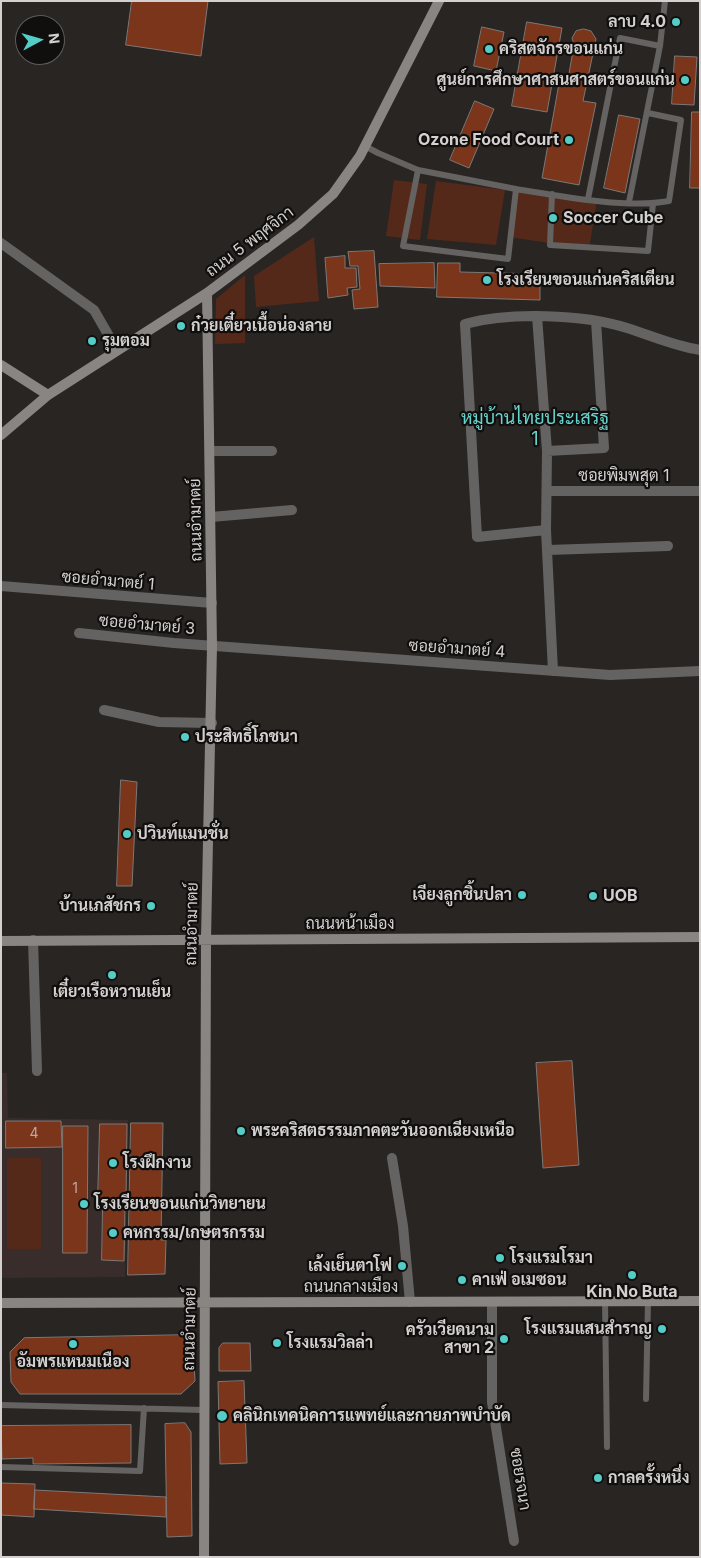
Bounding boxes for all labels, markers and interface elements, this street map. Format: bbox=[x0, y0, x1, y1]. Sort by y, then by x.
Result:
place label: ลาบ 4.0 bbox=[608, 12, 666, 32]
north arrow bbox=[15, 15, 65, 65]
marker: ลาบ 4.0 bbox=[670, 16, 682, 28]
text: N bbox=[45, 32, 63, 45]
place label: คริสตจักรขอนแก่น bbox=[499, 39, 623, 59]
marker: คริสตจักรขอนแก่น bbox=[483, 43, 495, 55]
place label: ศูนย์การศึกษาศาสนศาสตร์ขอนแก่น bbox=[437, 70, 675, 90]
marker: ศูนย์การศึกษาศาสนศาสตร์ขอนแก่น bbox=[679, 74, 691, 86]
place label: Ozone Food Court bbox=[418, 130, 559, 150]
marker: Ozone Food Court bbox=[563, 134, 575, 146]
street label: ถนน 5 พฤศจิกา bbox=[202, 203, 298, 281]
place label: Soccer Cube bbox=[563, 208, 663, 228]
marker: Soccer Cube bbox=[547, 212, 559, 224]
place label: โรงเรียนขอนแก่นคริสเตียน bbox=[497, 270, 675, 290]
marker: โรงเรียนขอนแก่นคริสเตียน bbox=[481, 274, 493, 286]
place label: ก๋วยเตี๋ยวเนื้อน่องลาย bbox=[191, 316, 332, 336]
marker: ก๋วยเตี๋ยวเนื้อน่องลาย bbox=[175, 320, 187, 332]
place label: รุมตอม bbox=[102, 331, 150, 351]
marker: รุมตอม bbox=[86, 335, 98, 347]
district label: หมู่บ้านไทยประเสริฐ 1 bbox=[461, 408, 609, 450]
street label: ซอยพิมพสุต 1 bbox=[578, 466, 670, 486]
street label: ถนนอำมาตย์ bbox=[186, 478, 206, 562]
street label: ซอยอำมาตย์ 1 bbox=[61, 567, 155, 595]
street label: ซอยอำมาตย์ 3 bbox=[98, 611, 196, 639]
street label: ซอยอำมาตย์ 4 bbox=[408, 636, 506, 662]
place label: ประสิทธิ์โภชนา bbox=[195, 727, 298, 747]
marker: ประสิทธิ์โภชนา bbox=[179, 731, 191, 743]
place label: ปวินท์แมนชั่น bbox=[137, 824, 229, 844]
marker: ปวินท์แมนชั่น bbox=[121, 828, 133, 840]
street label: ถนนอำมาตย์ bbox=[182, 882, 202, 966]
place label: เจียงลูกชิ้นปลา bbox=[412, 885, 512, 905]
place label: UOB bbox=[603, 886, 638, 906]
marker: เจียงลูกชิ้นปลา bbox=[516, 889, 528, 901]
marker: UOB bbox=[587, 890, 599, 902]
place label: บ้านเภสัชกร bbox=[59, 896, 141, 916]
marker: บ้านเภสัชกร bbox=[145, 900, 157, 912]
street label: ถนนหน้าเมือง bbox=[305, 914, 395, 934]
marker: เตี๋ยวเรือหวานเย็น bbox=[106, 969, 118, 981]
place label: เตี๋ยวเรือหวานเย็น bbox=[53, 982, 171, 1002]
place label: พระคริสตธรรมภาคตะวันออกเฉียงเหนือ bbox=[251, 1121, 515, 1141]
marker: พระคริสตธรรมภาคตะวันออกเฉียงเหนือ bbox=[235, 1125, 247, 1137]
house number: 4 bbox=[29, 1126, 39, 1142]
place label: โรงฝึกงาน bbox=[123, 1153, 191, 1173]
marker: โรงฝึกงาน bbox=[107, 1157, 119, 1169]
house number: 1 bbox=[72, 1181, 78, 1197]
place label: โรงเรียนขอนแก่นวิทยายน bbox=[94, 1194, 266, 1214]
marker: โรงเรียนขอนแก่นวิทยายน bbox=[78, 1198, 90, 1210]
place label: คหกรรม/เกษตรกรรม bbox=[123, 1223, 265, 1243]
marker: คหกรรม/เกษตรกรรม bbox=[107, 1227, 119, 1239]
place label: โรงแรมโรมา bbox=[510, 1248, 593, 1268]
marker: โรงแรมโรมา bbox=[494, 1252, 506, 1264]
place label: เล้งเย็นตาโฟ bbox=[308, 1256, 392, 1276]
marker: เล้งเย็นตาโฟ bbox=[396, 1260, 408, 1272]
marker: Kin No Buta bbox=[626, 1269, 638, 1281]
place label: คาเฟ่ อเมซอน bbox=[472, 1270, 567, 1290]
marker: คาเฟ่ อเมซอน bbox=[456, 1274, 468, 1286]
street label: ถนนกลางเมือง bbox=[304, 1277, 398, 1297]
place label: Kin No Buta bbox=[586, 1282, 678, 1302]
street label: ถนนอำมาตย์ bbox=[180, 1287, 200, 1371]
place label: โรงแรมแสนสำราญ bbox=[525, 1319, 652, 1339]
place label: ครัวเวียดนาม สาขา 2 bbox=[406, 1320, 494, 1358]
marker: โรงแรมแสนสำราญ bbox=[656, 1323, 668, 1335]
place label: โรงแรมวิลล่า bbox=[287, 1333, 373, 1353]
marker: ครัวเวียดนาม สาขา 2 bbox=[498, 1333, 510, 1345]
marker: โรงแรมวิลล่า bbox=[271, 1337, 283, 1349]
marker: อัมพรแหนมเนือง bbox=[67, 1338, 79, 1350]
place label: อัมพรแหนมเนือง bbox=[16, 1352, 130, 1372]
place label: คลินิกเทคนิคการแพทย์และกายภาพบำบัด bbox=[233, 1406, 511, 1426]
marker: คลินิกเทคนิคการแพทย์และกายภาพบำบัด bbox=[215, 1409, 229, 1423]
street label: ซอยรจนา bbox=[506, 1446, 534, 1512]
place label: กาลครั้งหนึ่ง bbox=[608, 1468, 689, 1488]
marker: กาลครั้งหนึ่ง bbox=[592, 1472, 604, 1484]

